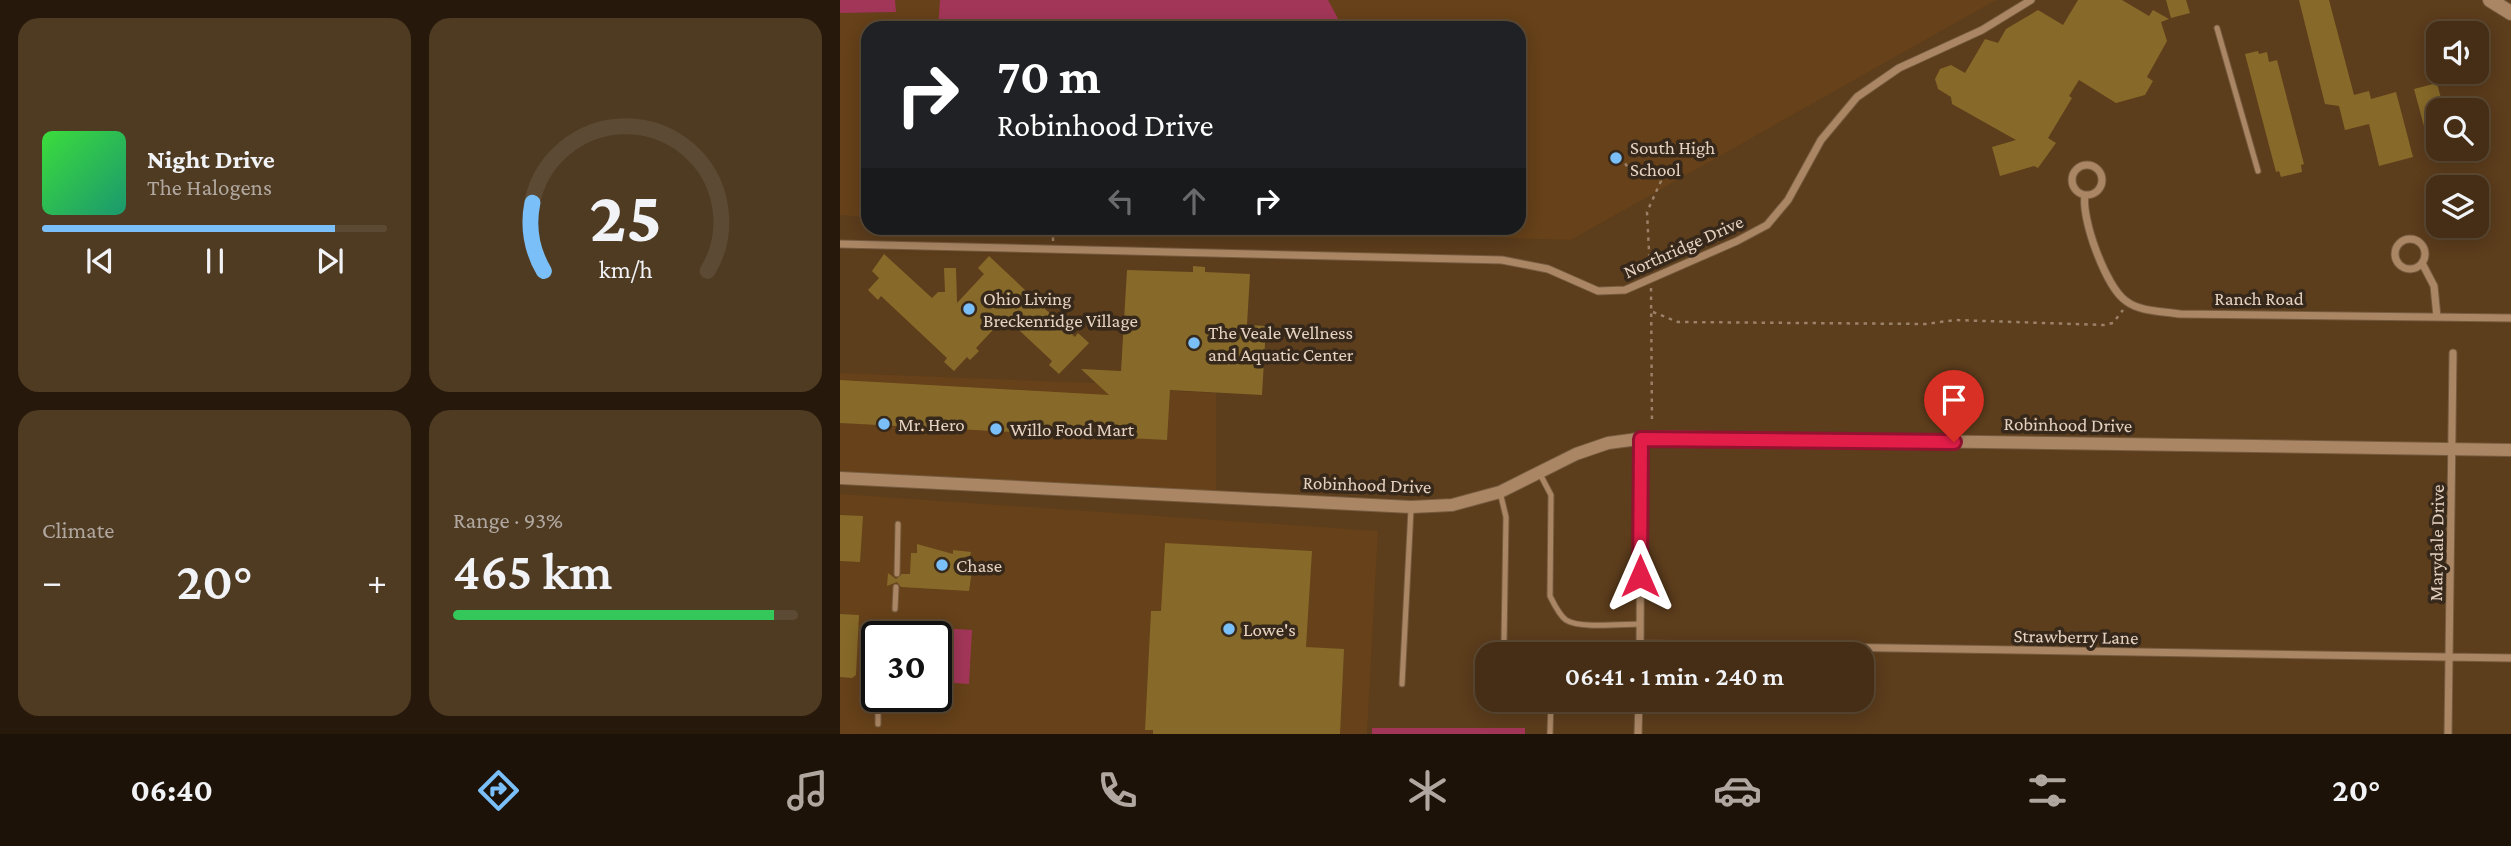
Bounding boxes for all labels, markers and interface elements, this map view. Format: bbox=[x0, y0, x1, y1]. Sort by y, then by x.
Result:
map controls bbox=[2426, 21, 2489, 238]
button: sound bbox=[2426, 21, 2489, 84]
icon: right bbox=[882, 49, 973, 140]
text: 70 m bbox=[997, 49, 1101, 104]
button: search bbox=[2426, 98, 2489, 161]
text: Robinhood Drive bbox=[997, 107, 1214, 143]
place label: South High School bbox=[1630, 137, 1715, 180]
text: Night Drive bbox=[147, 145, 275, 174]
marker: South High School bbox=[1608, 150, 1624, 166]
text: The Halogens bbox=[147, 174, 272, 200]
button: layers bbox=[2426, 175, 2489, 238]
text: 25 bbox=[589, 177, 662, 258]
icon: left bbox=[1102, 182, 1140, 220]
icon: ahead bbox=[1175, 182, 1213, 220]
icon: right bbox=[1248, 182, 1286, 220]
street label: Northridge Drive bbox=[1620, 211, 1746, 282]
icon: previous bbox=[81, 242, 119, 280]
icon: pause bbox=[196, 242, 234, 280]
icon: next bbox=[311, 242, 349, 280]
text: km/h bbox=[599, 256, 652, 283]
place label: Ohio Living Breckenridge Village bbox=[983, 288, 1138, 331]
street label: Ranch Road bbox=[2214, 288, 2304, 309]
marker: Ohio Living Breckenridge Village bbox=[961, 301, 977, 317]
place label: The Veale Wellness and Aquatic Center bbox=[1208, 322, 1354, 365]
marker: The Veale Wellness and Aquatic Center bbox=[1186, 335, 1202, 351]
pin bbox=[1924, 370, 1984, 442]
icon: arrive bbox=[1935, 381, 1973, 419]
street label: Robinhood Drive bbox=[2004, 413, 2132, 436]
place label: Mr. Hero bbox=[898, 414, 965, 435]
marker: Mr. Hero bbox=[876, 416, 892, 432]
place label: Willo Food Mart bbox=[1010, 419, 1135, 440]
marker: Willo Food Mart bbox=[988, 421, 1004, 437]
street label: Robinhood Drive bbox=[1302, 472, 1432, 497]
street label: Marydale Drive bbox=[2425, 484, 2448, 602]
text: Range · 93% bbox=[453, 507, 563, 533]
text: Climate bbox=[42, 517, 114, 543]
position arrow bbox=[1603, 539, 1677, 613]
text: 465 km bbox=[453, 542, 613, 600]
text: 20° bbox=[176, 552, 253, 610]
place label: Chase bbox=[956, 555, 1002, 576]
marker: Chase bbox=[934, 557, 950, 573]
text: − bbox=[42, 560, 62, 602]
text: + bbox=[367, 560, 387, 602]
place label: Lowe's bbox=[1243, 619, 1296, 640]
speed limit sign: 30 bbox=[861, 621, 952, 712]
marker: Lowe's bbox=[1221, 621, 1237, 637]
street label: Strawberry Lane bbox=[2013, 625, 2139, 648]
text: 06:41 · 1 min · 240 m bbox=[1565, 662, 1784, 691]
icon: directions bbox=[474, 766, 523, 815]
icon: music bbox=[783, 766, 832, 815]
icon: phone bbox=[1093, 766, 1142, 815]
icon: climate bbox=[1403, 766, 1452, 815]
icon: car bbox=[1713, 766, 1762, 815]
icon: filters bbox=[2023, 766, 2072, 815]
text: 06:40 bbox=[130, 772, 213, 808]
text: 20° bbox=[2332, 772, 2381, 808]

